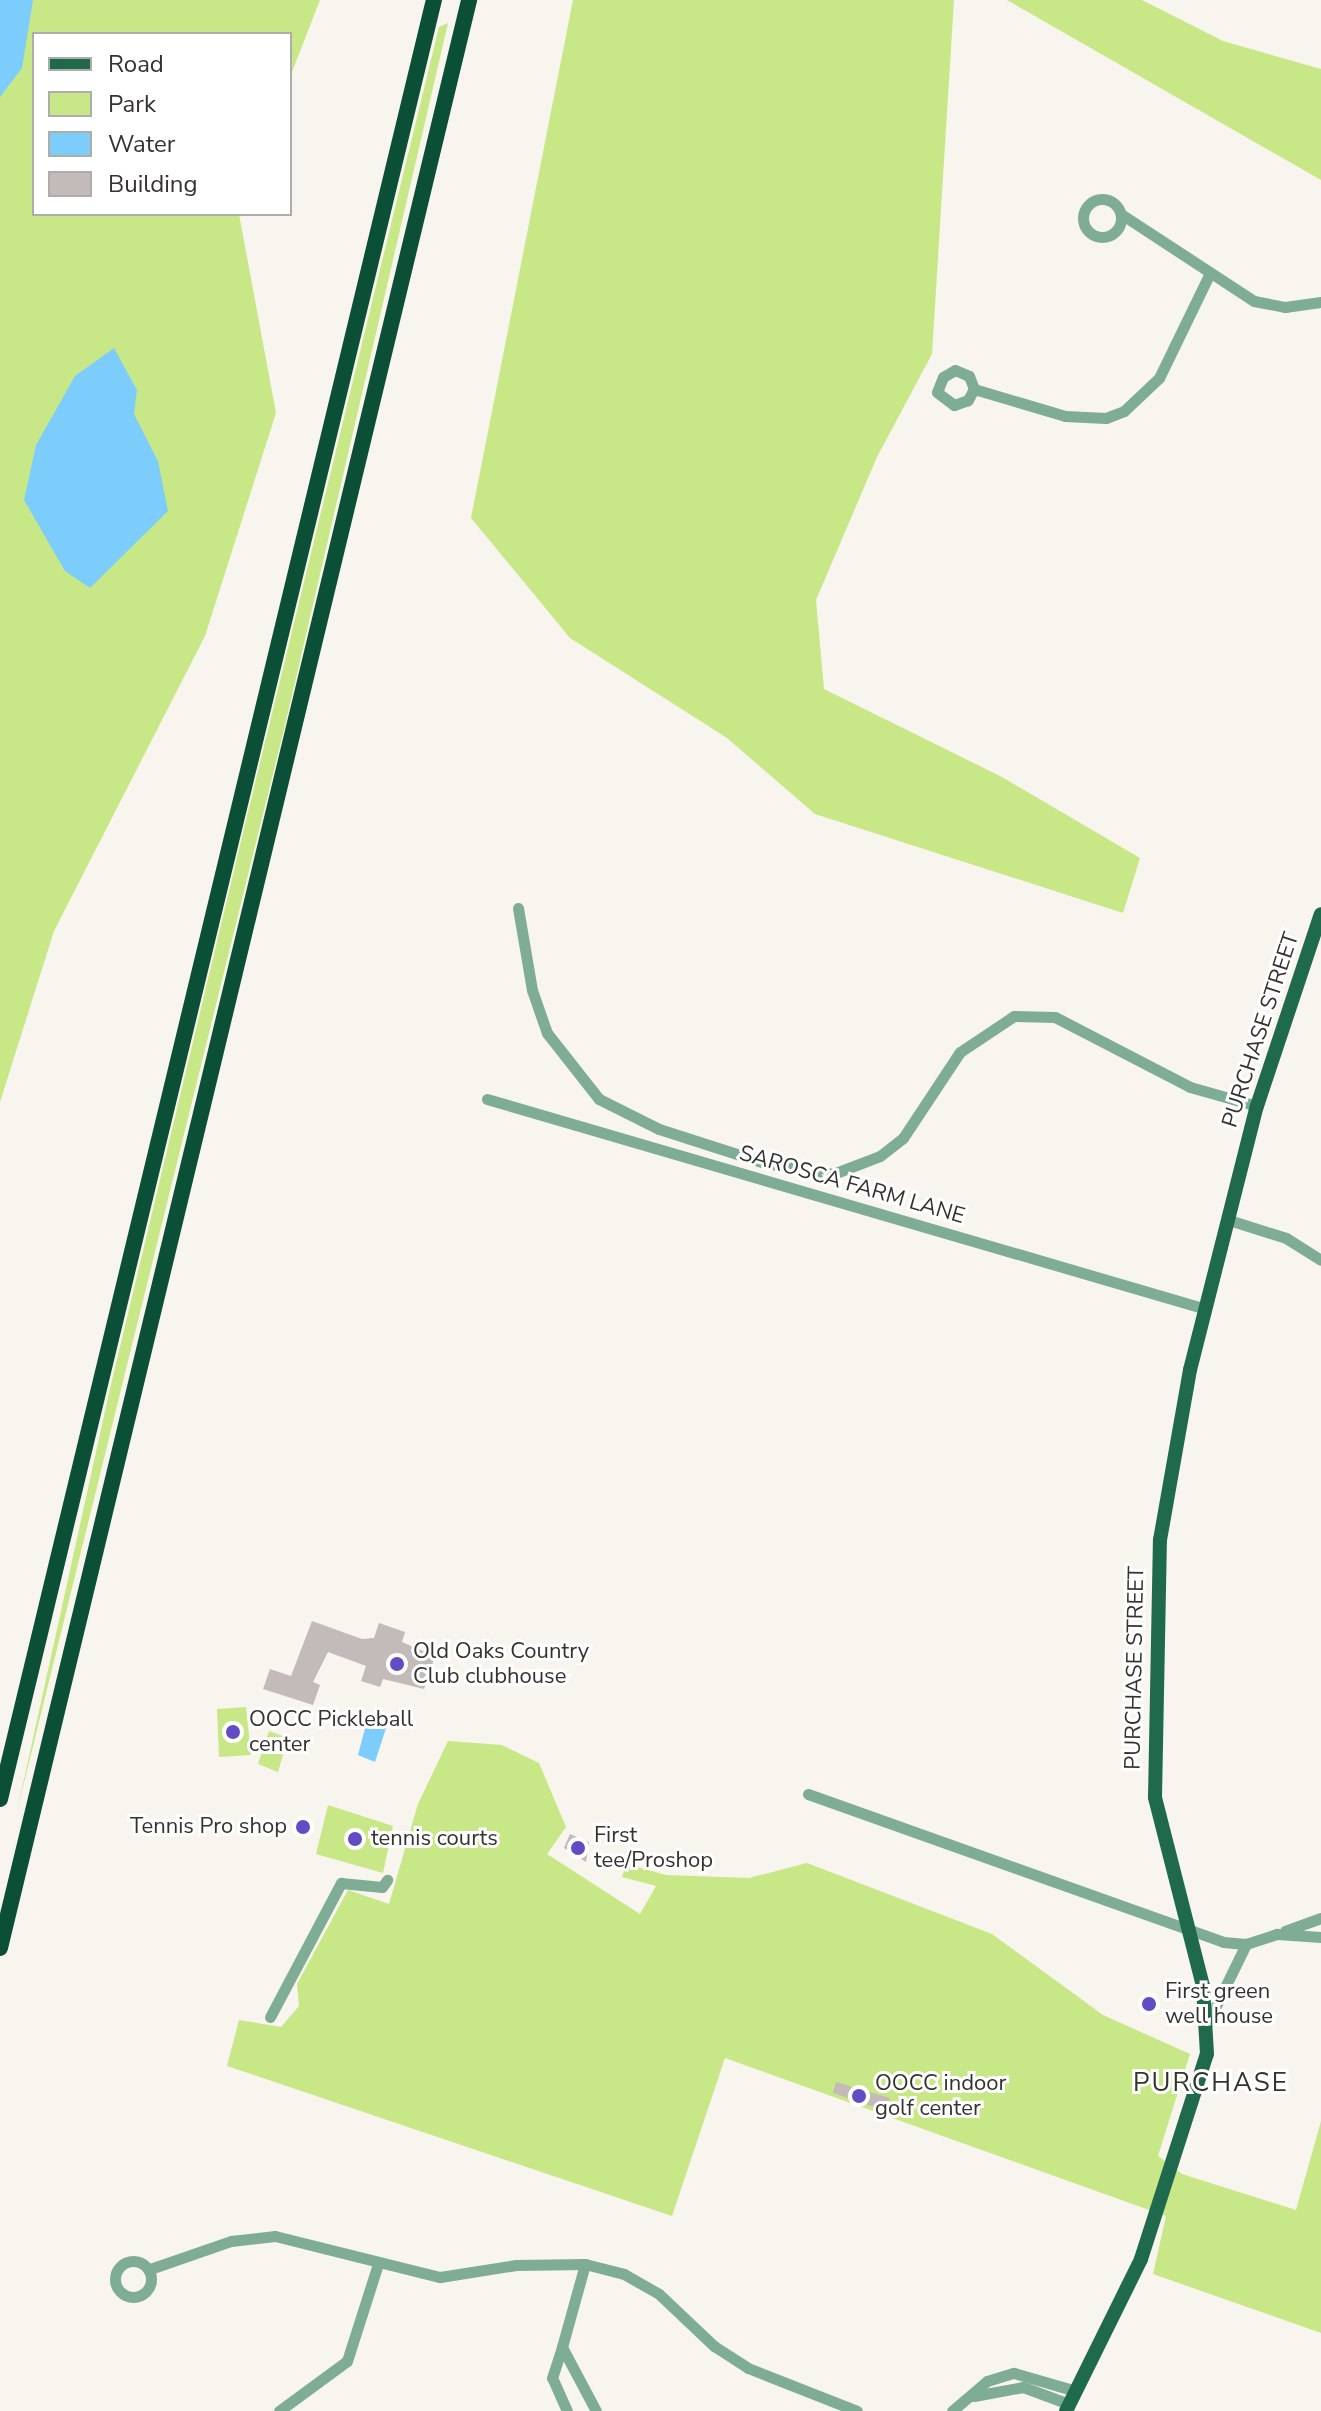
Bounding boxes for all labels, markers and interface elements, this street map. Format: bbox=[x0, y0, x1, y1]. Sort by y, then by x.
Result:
legend bbox=[32, 32, 292, 216]
text: Road bbox=[108, 48, 164, 80]
text: Park bbox=[108, 88, 156, 120]
text: Water bbox=[108, 128, 175, 160]
text: Building bbox=[108, 168, 198, 200]
street label: PURCHASE STREET bbox=[1217, 929, 1305, 1131]
street label: SAROSCA FARM LANE bbox=[736, 1140, 968, 1230]
street label: PURCHASE STREET bbox=[1120, 1566, 1150, 1770]
place label: Old Oaks Country Club clubhouse bbox=[413, 1638, 589, 1690]
marker: Old Oaks Country Club clubhouse bbox=[388, 1655, 406, 1673]
place label: OOCC Pickleball center bbox=[249, 1706, 413, 1758]
marker: OOCC Pickleball center bbox=[224, 1723, 242, 1741]
place label: Tennis Pro shop bbox=[130, 1814, 287, 1840]
marker: Tennis Pro shop bbox=[294, 1818, 312, 1836]
place label: First tee/Proshop bbox=[594, 1822, 713, 1874]
place label: tennis courts bbox=[371, 1826, 498, 1852]
marker: tennis courts bbox=[346, 1830, 364, 1848]
marker: First tee/Proshop bbox=[569, 1839, 587, 1857]
place label: First green well house bbox=[1165, 1978, 1273, 2030]
marker: First green well house bbox=[1140, 1995, 1158, 2013]
district label: PURCHASE bbox=[1133, 2067, 1289, 2099]
place label: OOCC indoor golf center bbox=[875, 2070, 1006, 2122]
marker: OOCC indoor golf center bbox=[850, 2087, 868, 2105]

